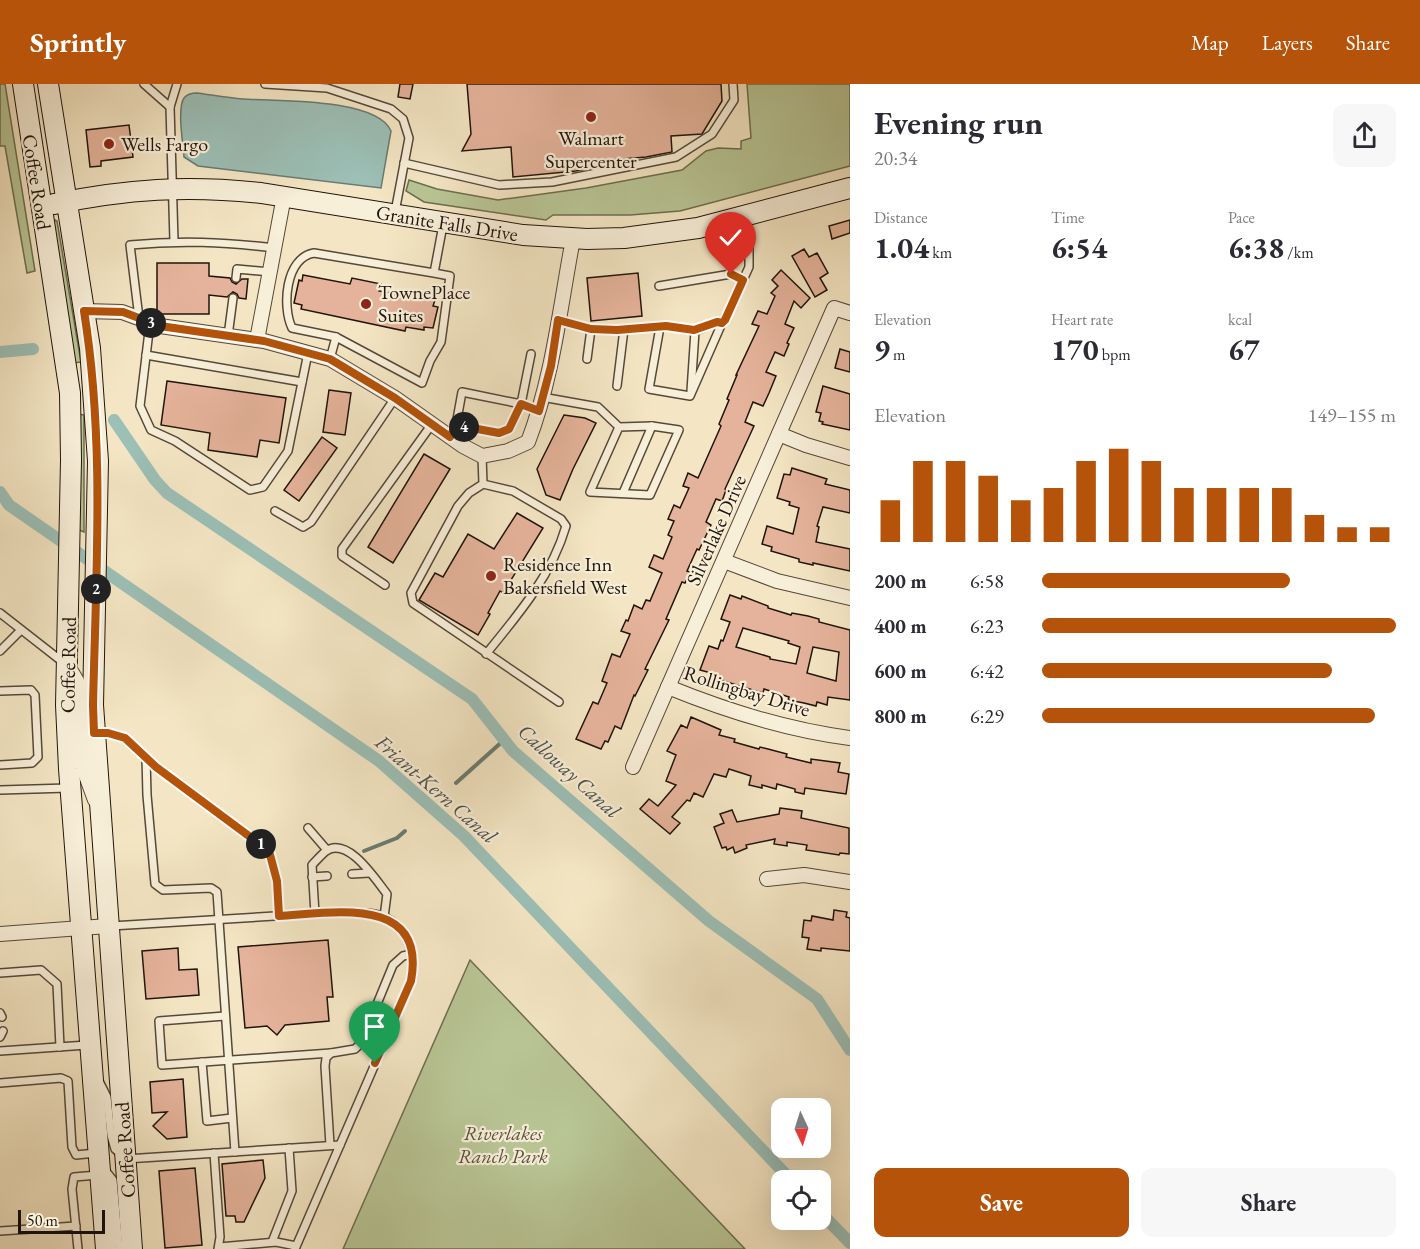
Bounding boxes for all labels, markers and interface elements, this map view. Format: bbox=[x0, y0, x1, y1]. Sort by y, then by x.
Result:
text: Sprintly bbox=[30, 24, 126, 60]
text: Map bbox=[1191, 29, 1229, 56]
text: Layers bbox=[1262, 29, 1313, 56]
text: Share bbox=[1346, 29, 1390, 56]
text: Evening run bbox=[874, 101, 1043, 144]
button: share bbox=[1333, 104, 1396, 167]
marker: Walmart Supercenter bbox=[584, 110, 598, 124]
place label: Walmart Supercenter bbox=[545, 125, 637, 174]
place label: Wells Fargo bbox=[121, 131, 208, 157]
street label: Coffee Road bbox=[17, 132, 58, 232]
marker: Wells Fargo bbox=[102, 137, 116, 151]
text: 20:34 bbox=[874, 145, 917, 171]
street label: Granite Falls Drive bbox=[374, 199, 520, 247]
text: Distance bbox=[874, 207, 927, 228]
text: Time bbox=[1051, 207, 1084, 228]
text: Pace bbox=[1228, 207, 1255, 228]
pin bbox=[705, 212, 756, 274]
icon: check bbox=[714, 221, 747, 254]
text: 1.04 bbox=[874, 228, 929, 267]
text: 6:54 bbox=[1051, 228, 1107, 267]
text: 6:38 bbox=[1228, 228, 1284, 267]
text: km bbox=[929, 242, 952, 263]
text: /km bbox=[1284, 242, 1314, 263]
place label: TownePlace Suites bbox=[378, 279, 471, 328]
marker: TownePlace Suites bbox=[359, 297, 373, 311]
pin: 3 bbox=[136, 308, 166, 338]
text: Elevation bbox=[874, 309, 932, 330]
text: Heart rate bbox=[1051, 309, 1113, 330]
text: kcal bbox=[1228, 309, 1252, 330]
text: 3 bbox=[147, 312, 155, 333]
text: 9 bbox=[874, 330, 890, 369]
text: 170 bbox=[1051, 330, 1099, 369]
text: 67 bbox=[1228, 330, 1260, 369]
text: m bbox=[890, 344, 906, 365]
text: bpm bbox=[1099, 344, 1131, 365]
text: Elevation bbox=[874, 402, 946, 428]
text: 149–155 m bbox=[1308, 402, 1396, 428]
pin: 4 bbox=[449, 412, 479, 442]
text: 4 bbox=[460, 416, 468, 437]
street label: Silverlake Drive bbox=[680, 470, 752, 589]
place label: Residence Inn Bakersfield West bbox=[503, 551, 628, 600]
text: 200 m bbox=[874, 568, 927, 594]
text: 6:58 bbox=[970, 568, 1004, 594]
marker: Residence Inn Bakersfield West bbox=[484, 569, 498, 583]
pin: 2 bbox=[81, 574, 111, 604]
text: 2 bbox=[92, 578, 100, 599]
text: 400 m bbox=[874, 613, 927, 639]
text: 6:23 bbox=[970, 613, 1004, 639]
street label: Coffee Road bbox=[54, 616, 82, 713]
text: 600 m bbox=[874, 658, 927, 684]
text: 6:42 bbox=[970, 658, 1004, 684]
street label: Rollingbay Drive bbox=[681, 659, 814, 723]
text: 800 m bbox=[874, 703, 927, 729]
text: 6:29 bbox=[970, 703, 1004, 729]
water label: Calloway Canal bbox=[513, 718, 627, 824]
water label: Friant-Kern Canal bbox=[369, 728, 504, 850]
pin: 1 bbox=[246, 829, 276, 859]
text: 1 bbox=[257, 833, 265, 854]
pin bbox=[349, 1001, 400, 1063]
icon: arrive bbox=[358, 1010, 391, 1043]
north arrow bbox=[771, 1098, 831, 1158]
map controls bbox=[771, 1098, 831, 1230]
street label: Coffee Road bbox=[109, 1100, 141, 1199]
park label: Riverlakes Ranch Park bbox=[458, 1120, 548, 1169]
button: Save bbox=[874, 1168, 1129, 1237]
button: Share bbox=[1141, 1168, 1396, 1237]
button: locate bbox=[771, 1170, 831, 1230]
scale bar bbox=[18, 1207, 105, 1234]
text: 50 m bbox=[27, 1210, 58, 1231]

